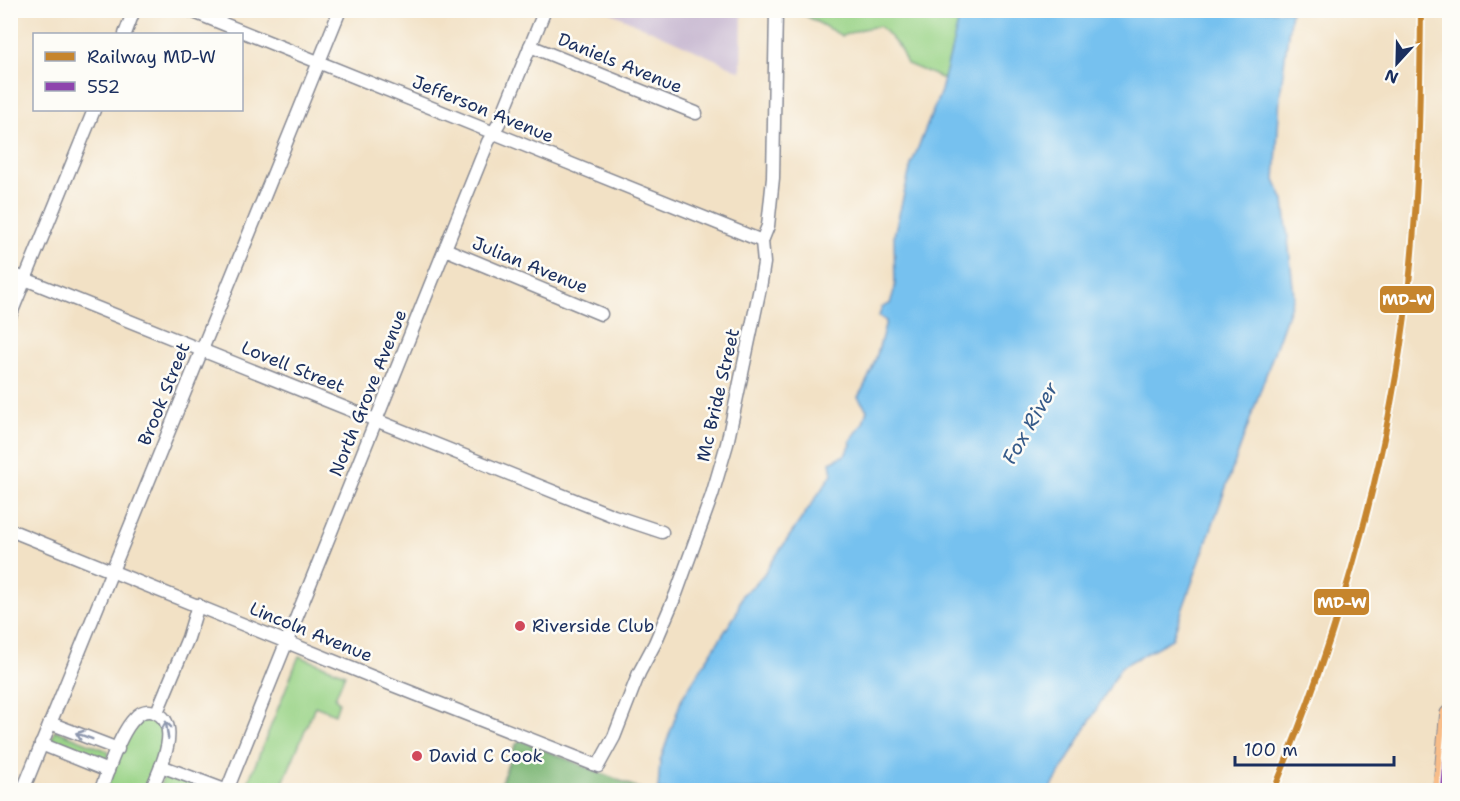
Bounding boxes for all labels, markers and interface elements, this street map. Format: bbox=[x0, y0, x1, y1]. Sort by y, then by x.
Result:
street label: Daniels Avenue bbox=[554, 27, 686, 99]
legend bbox=[33, 33, 243, 111]
north arrow bbox=[1367, 33, 1427, 93]
text: Railway MD-W bbox=[87, 45, 216, 69]
text: N bbox=[1382, 64, 1401, 89]
street label: Jefferson Avenue bbox=[409, 70, 557, 148]
text: 552 bbox=[87, 75, 120, 99]
street label: Julian Avenue bbox=[468, 231, 592, 299]
line badge: MD-W bbox=[1379, 285, 1435, 314]
text: MD-W bbox=[1382, 289, 1432, 310]
street label: North Grove Avenue bbox=[323, 306, 413, 480]
street label: Mc Bride Street bbox=[691, 326, 745, 464]
street label: Lovell Street bbox=[238, 335, 348, 399]
street label: Brook Street bbox=[132, 339, 196, 449]
water label: Fox River bbox=[996, 377, 1064, 469]
line badge: MD-W bbox=[1313, 588, 1370, 616]
text: MD-W bbox=[1317, 592, 1367, 613]
street label: Lincoln Avenue bbox=[246, 596, 376, 668]
place label: Riverside Club bbox=[532, 614, 654, 638]
marker: Riverside Club bbox=[513, 619, 527, 633]
one-way arrow bbox=[161, 721, 172, 740]
scale bar bbox=[1235, 729, 1394, 767]
one-way arrow bbox=[75, 730, 94, 741]
text: 100 m bbox=[1244, 738, 1298, 762]
place label: David C Cook bbox=[429, 744, 543, 768]
marker: David C Cook bbox=[410, 749, 424, 763]

